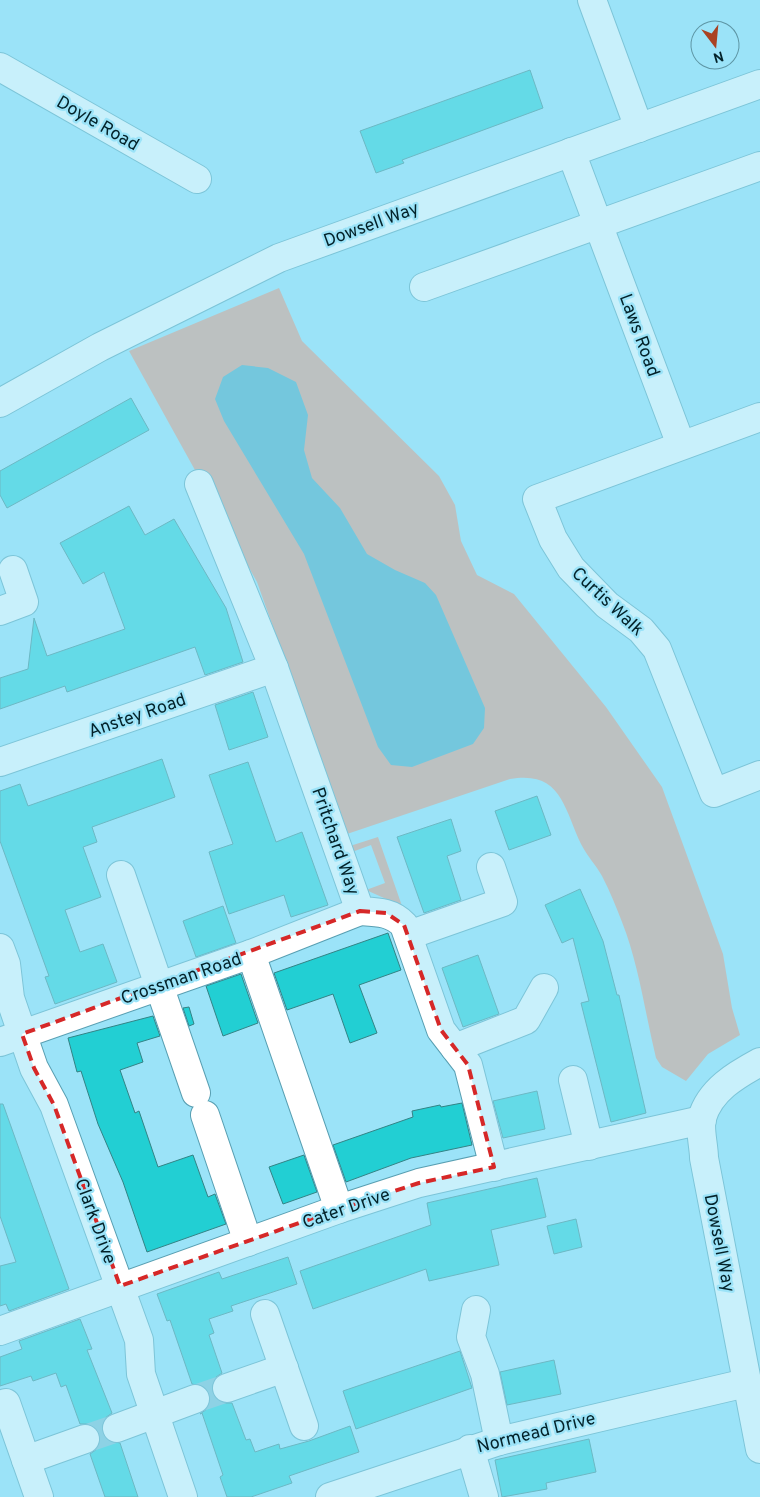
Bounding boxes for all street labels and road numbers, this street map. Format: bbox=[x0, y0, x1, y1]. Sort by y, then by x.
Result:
street label: Doyle Road bbox=[52, 91, 143, 157]
street label: Dowsell Way bbox=[321, 198, 422, 253]
street label: Laws Road bbox=[613, 291, 664, 380]
street label: Curtis Walk bbox=[566, 563, 648, 642]
street label: Anstey Road bbox=[86, 689, 189, 744]
street label: Pritchard Way bbox=[305, 785, 364, 898]
street label: Crossman Road bbox=[118, 948, 245, 1011]
street label: Clark Drive bbox=[68, 1176, 121, 1267]
street label: Cater Drive bbox=[300, 1184, 393, 1235]
street label: Dowsell Way bbox=[698, 1192, 739, 1294]
street label: Normead Drive bbox=[475, 1408, 598, 1459]

